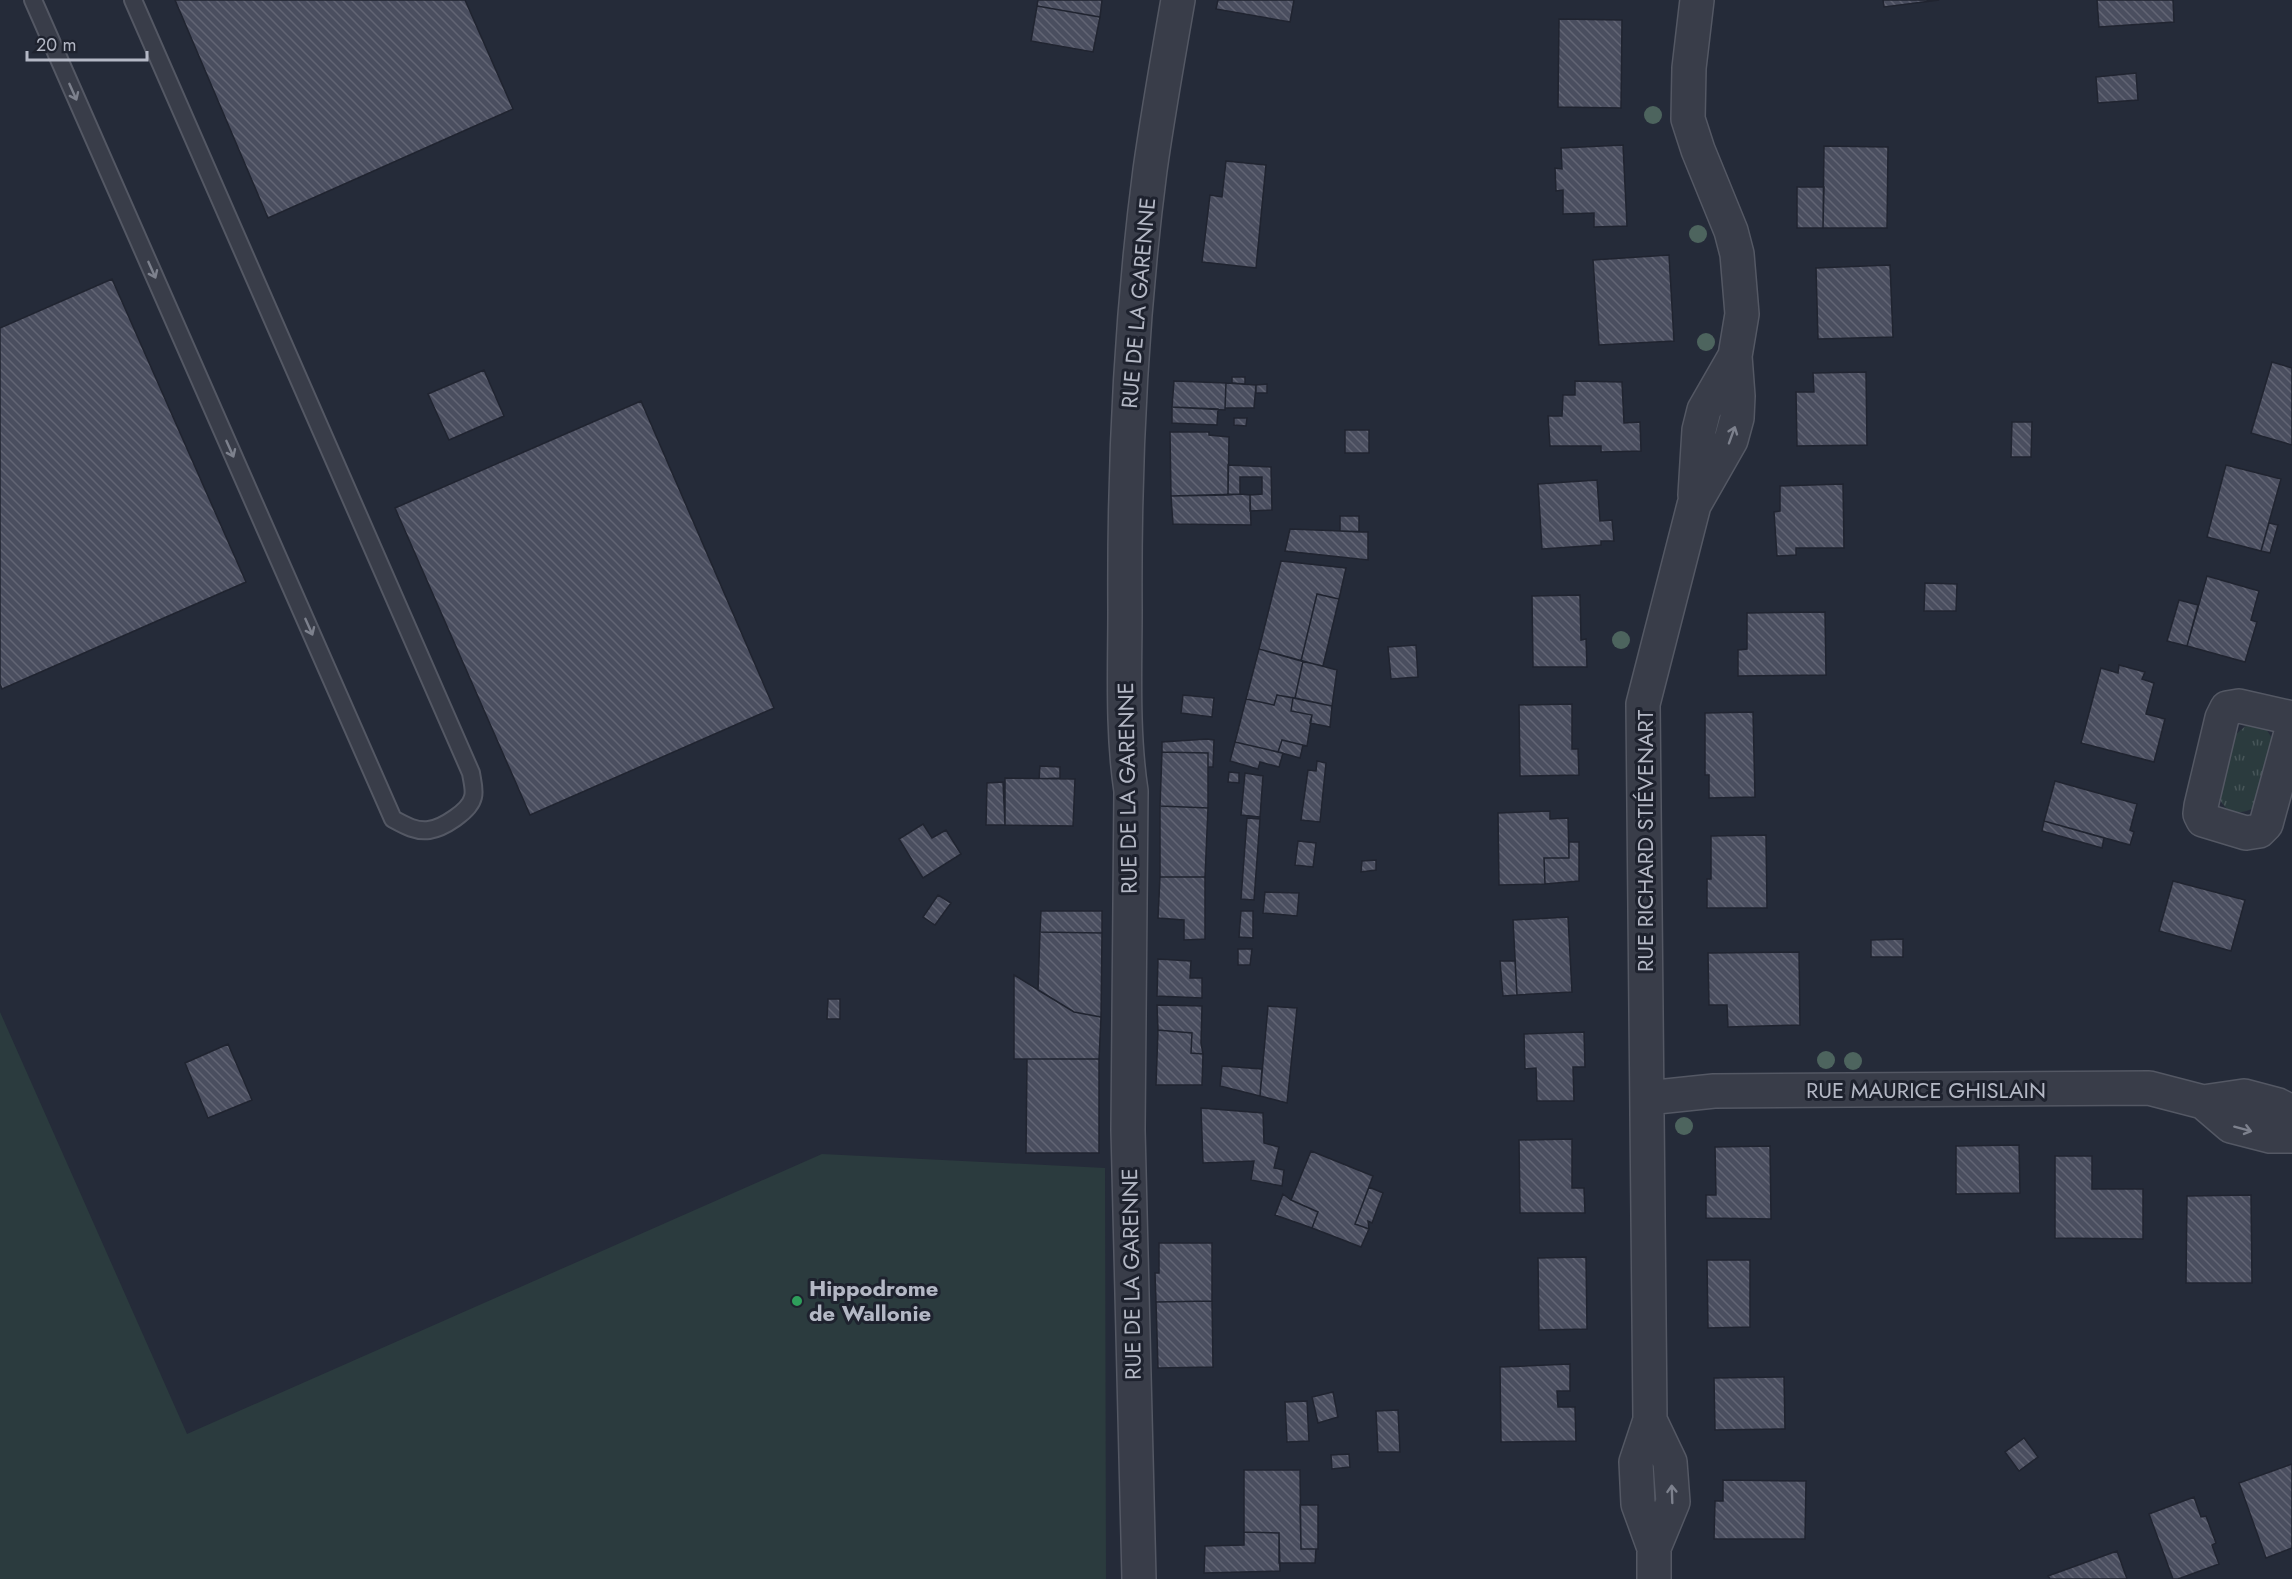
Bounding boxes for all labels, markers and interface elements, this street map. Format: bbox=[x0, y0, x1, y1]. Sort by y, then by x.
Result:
scale bar bbox=[27, 24, 147, 62]
text: 20 m bbox=[36, 32, 76, 58]
one-way arrow bbox=[68, 82, 79, 101]
street label: RUE DE LA GARENNE bbox=[1113, 196, 1163, 410]
one-way arrow bbox=[146, 261, 158, 279]
one-way arrow bbox=[1727, 426, 1738, 445]
one-way arrow bbox=[225, 439, 236, 458]
one-way arrow bbox=[304, 618, 315, 636]
street label: RUE DE LA GARENNE bbox=[1109, 682, 1145, 894]
street label: RUE RICHARD STIÉVENART bbox=[1629, 709, 1661, 972]
street label: RUE MAURICE GHISLAIN bbox=[1806, 1074, 2046, 1106]
one-way arrow bbox=[2233, 1124, 2252, 1136]
street label: RUE DE LA GARENNE bbox=[1113, 1168, 1149, 1380]
place label: Hippodrome de Wallonie bbox=[809, 1272, 938, 1329]
marker: Hippodrome de Wallonie bbox=[790, 1294, 804, 1308]
one-way arrow bbox=[1666, 1484, 1677, 1504]

